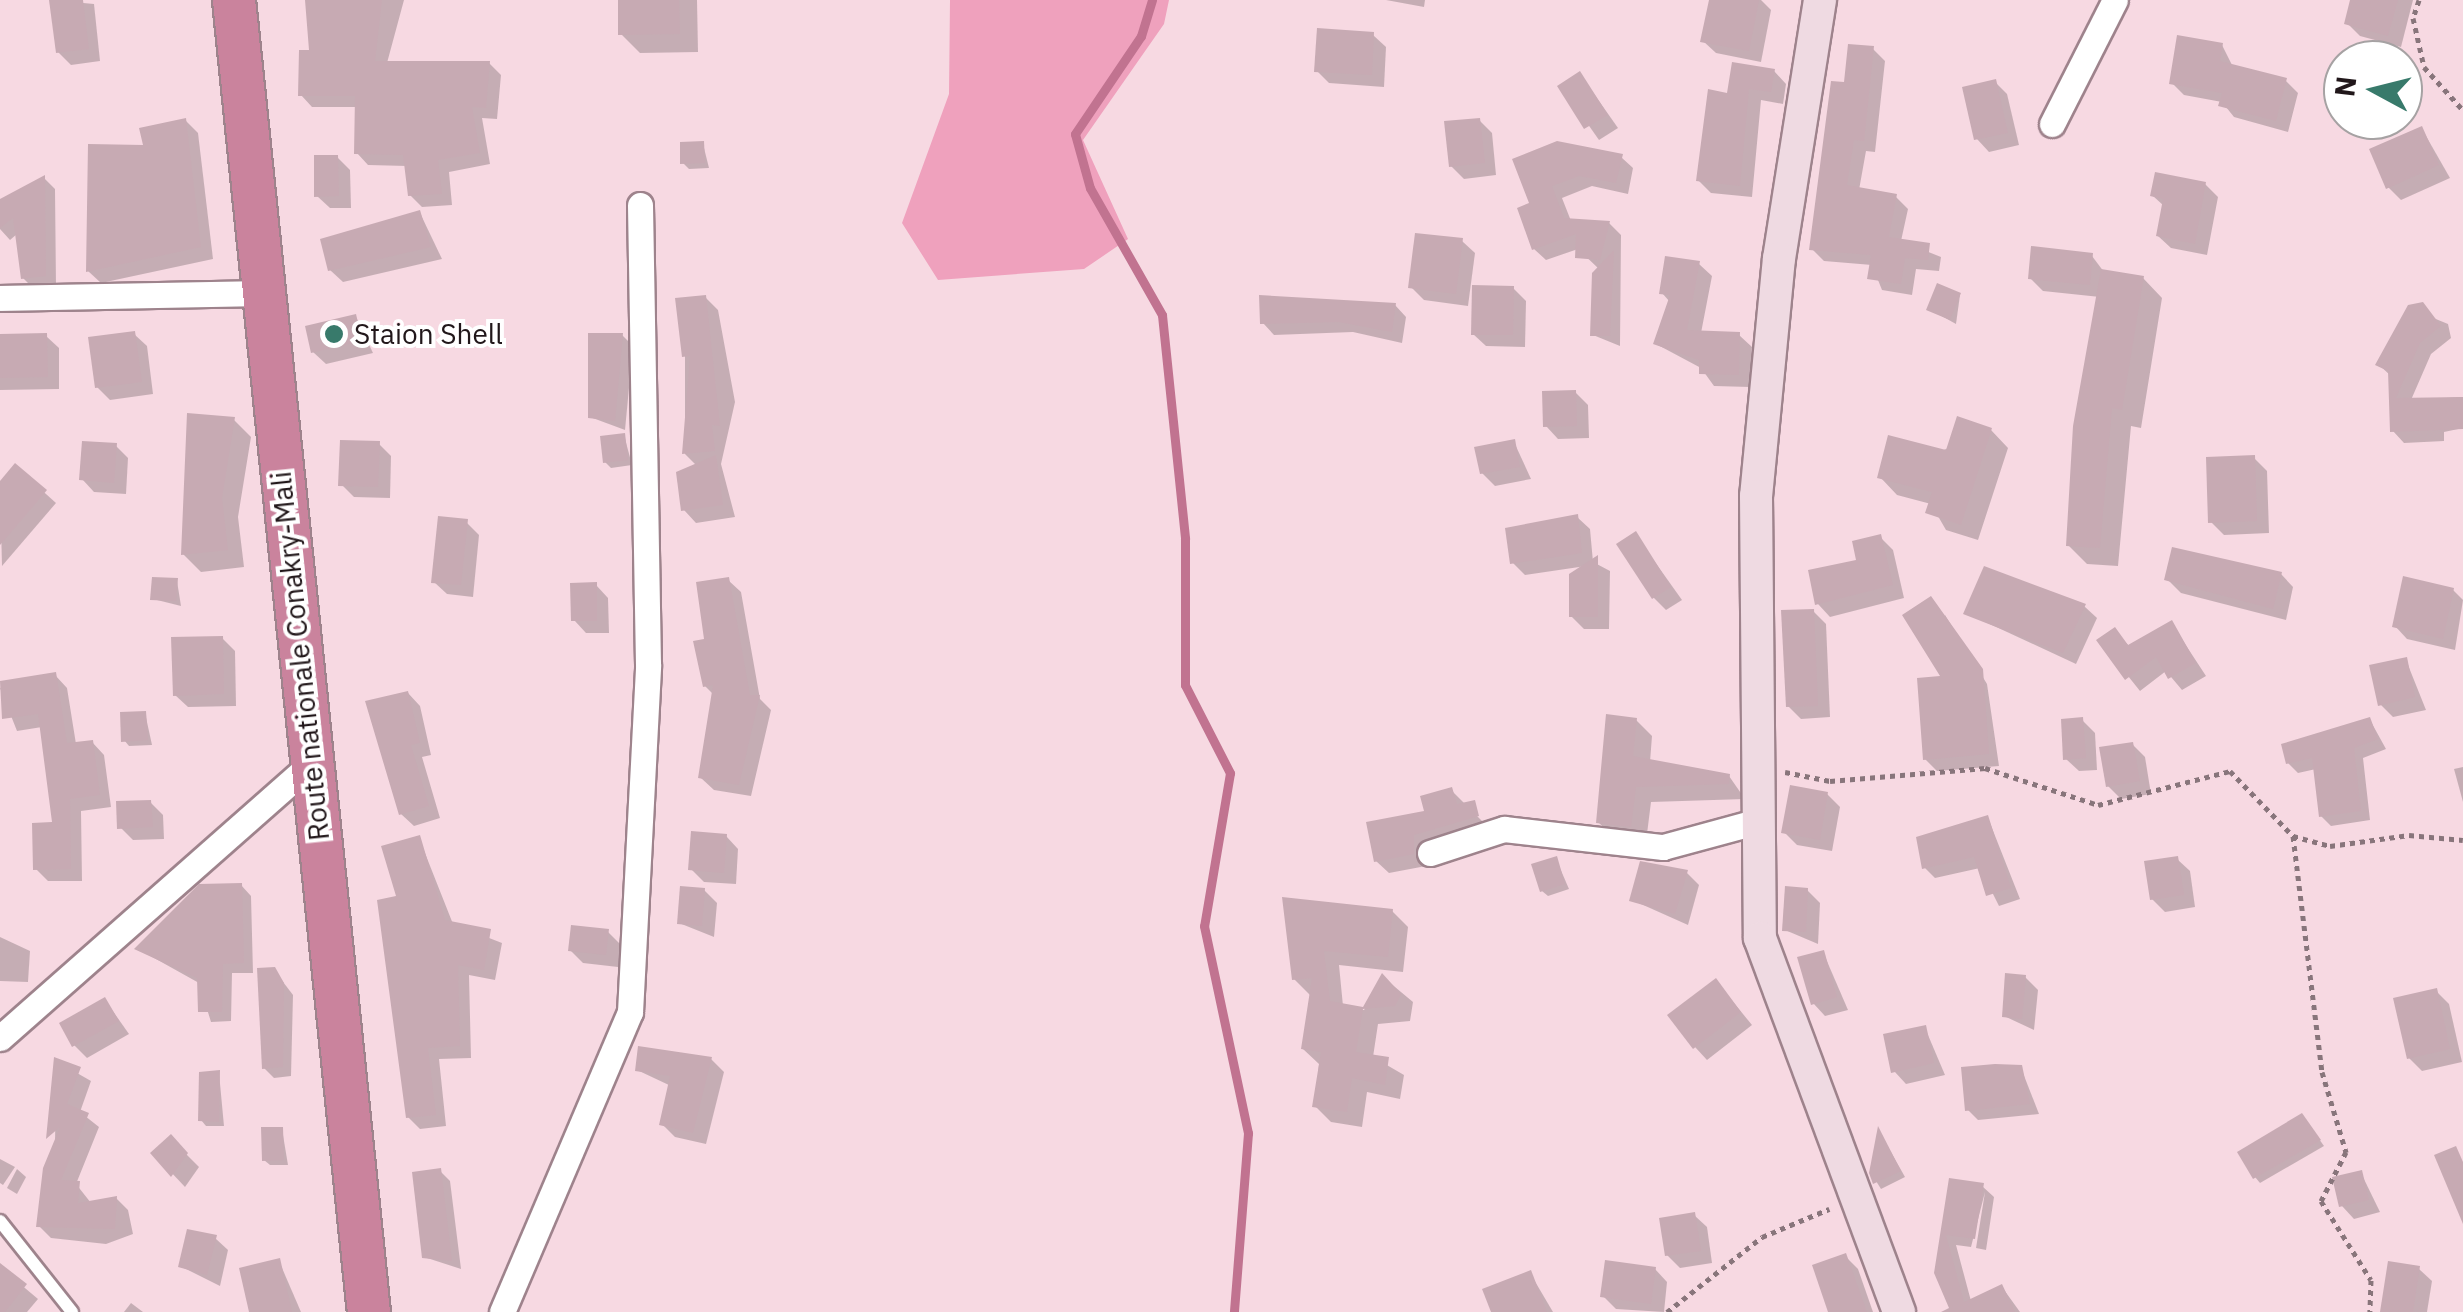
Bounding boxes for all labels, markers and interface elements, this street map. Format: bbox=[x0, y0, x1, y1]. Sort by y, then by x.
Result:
north arrow bbox=[2323, 40, 2423, 140]
text: N bbox=[2325, 74, 2364, 99]
place label: Staion Shell bbox=[354, 317, 503, 351]
marker: Staion Shell bbox=[323, 323, 345, 345]
street label: Route nationale Conakry-Mali bbox=[264, 470, 336, 842]

